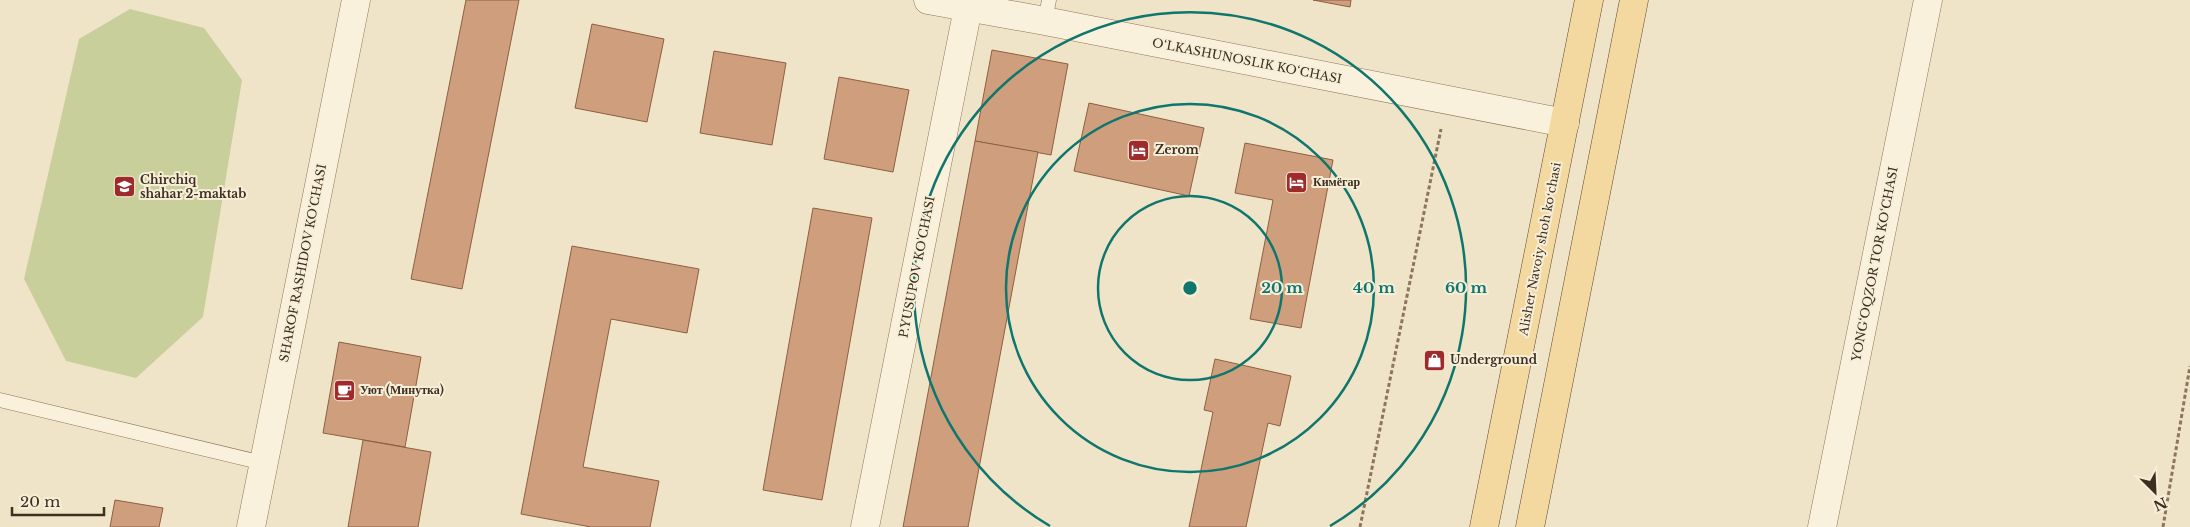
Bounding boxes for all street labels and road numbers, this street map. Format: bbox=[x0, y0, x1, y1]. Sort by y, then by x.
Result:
street label: O‘LKASHUNOSLIK KO‘CHASI bbox=[1151, 35, 1343, 86]
street label: Alisher Navoiy shoh koʻchasi bbox=[1515, 161, 1564, 338]
street label: SHAROF RASHIDOV KO'CHASI bbox=[276, 163, 329, 363]
street label: YONG‘OQZOR TOR KO‘CHASI bbox=[1848, 165, 1901, 363]
street label: P.YUSUPOV KO'CHASI bbox=[895, 195, 938, 339]

